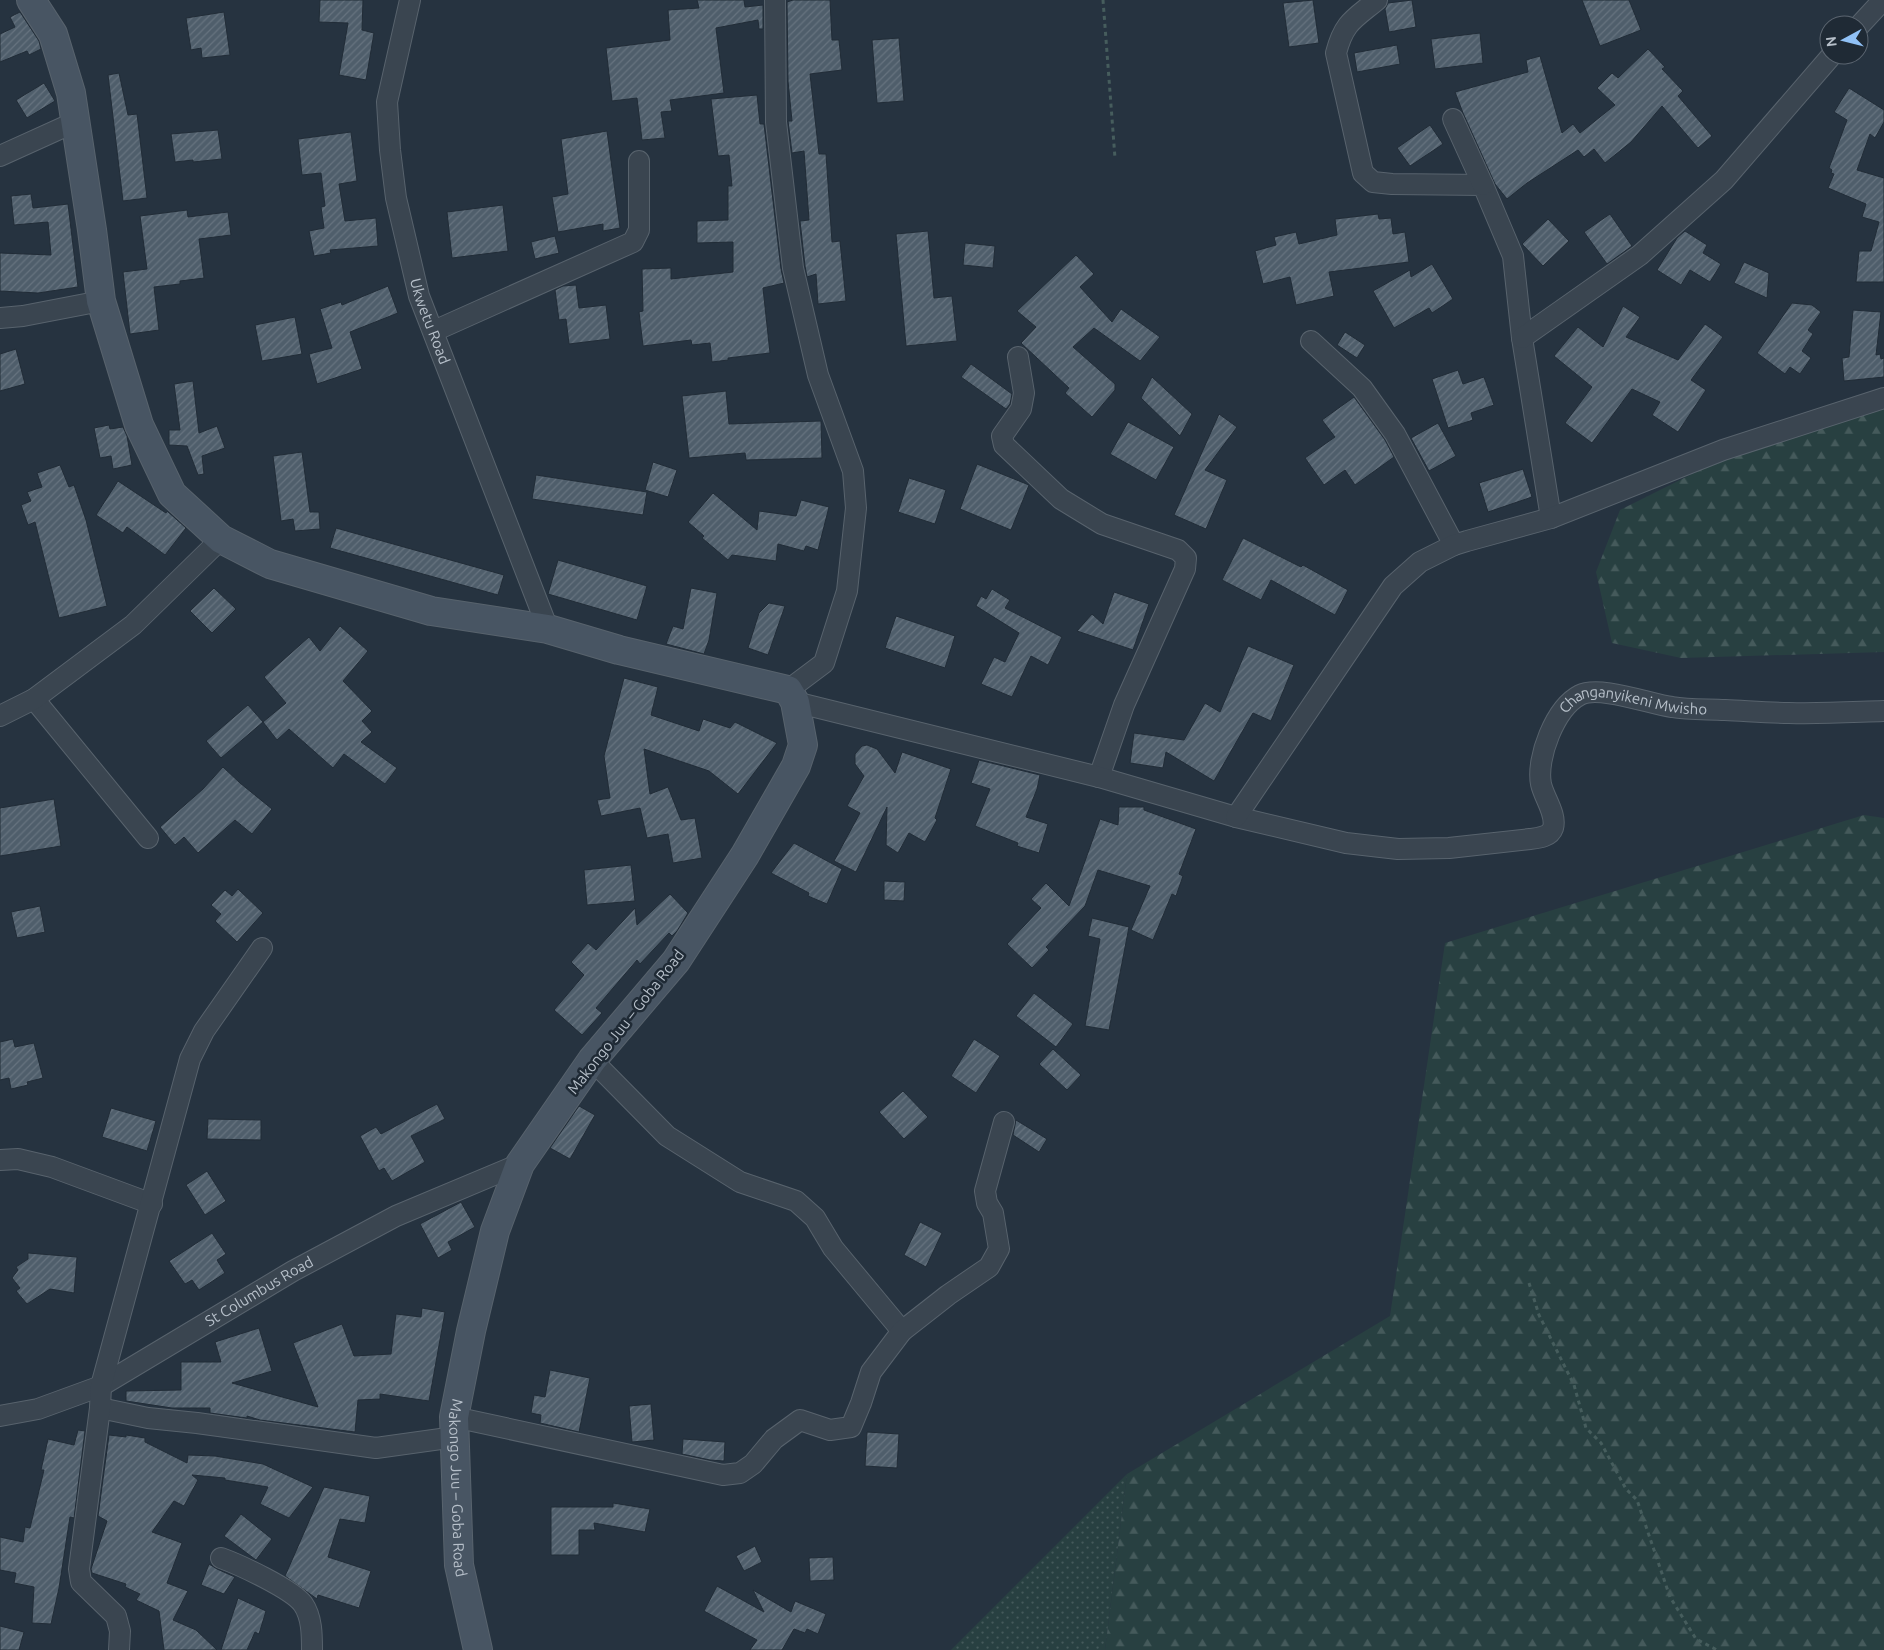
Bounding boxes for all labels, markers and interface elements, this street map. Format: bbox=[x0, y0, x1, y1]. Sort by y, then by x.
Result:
north arrow bbox=[1819, 15, 1869, 65]
text: N bbox=[1823, 35, 1840, 48]
street label: Ukwetu Road bbox=[407, 277, 454, 366]
street label: Changanyikeni Mwisho bbox=[1555, 683, 1707, 717]
street label: Makongo Juu – Goba Road bbox=[564, 946, 687, 1097]
street label: St Columbus Road bbox=[202, 1253, 316, 1330]
street label: Makongo Juu – Goba Road bbox=[446, 1398, 470, 1579]

